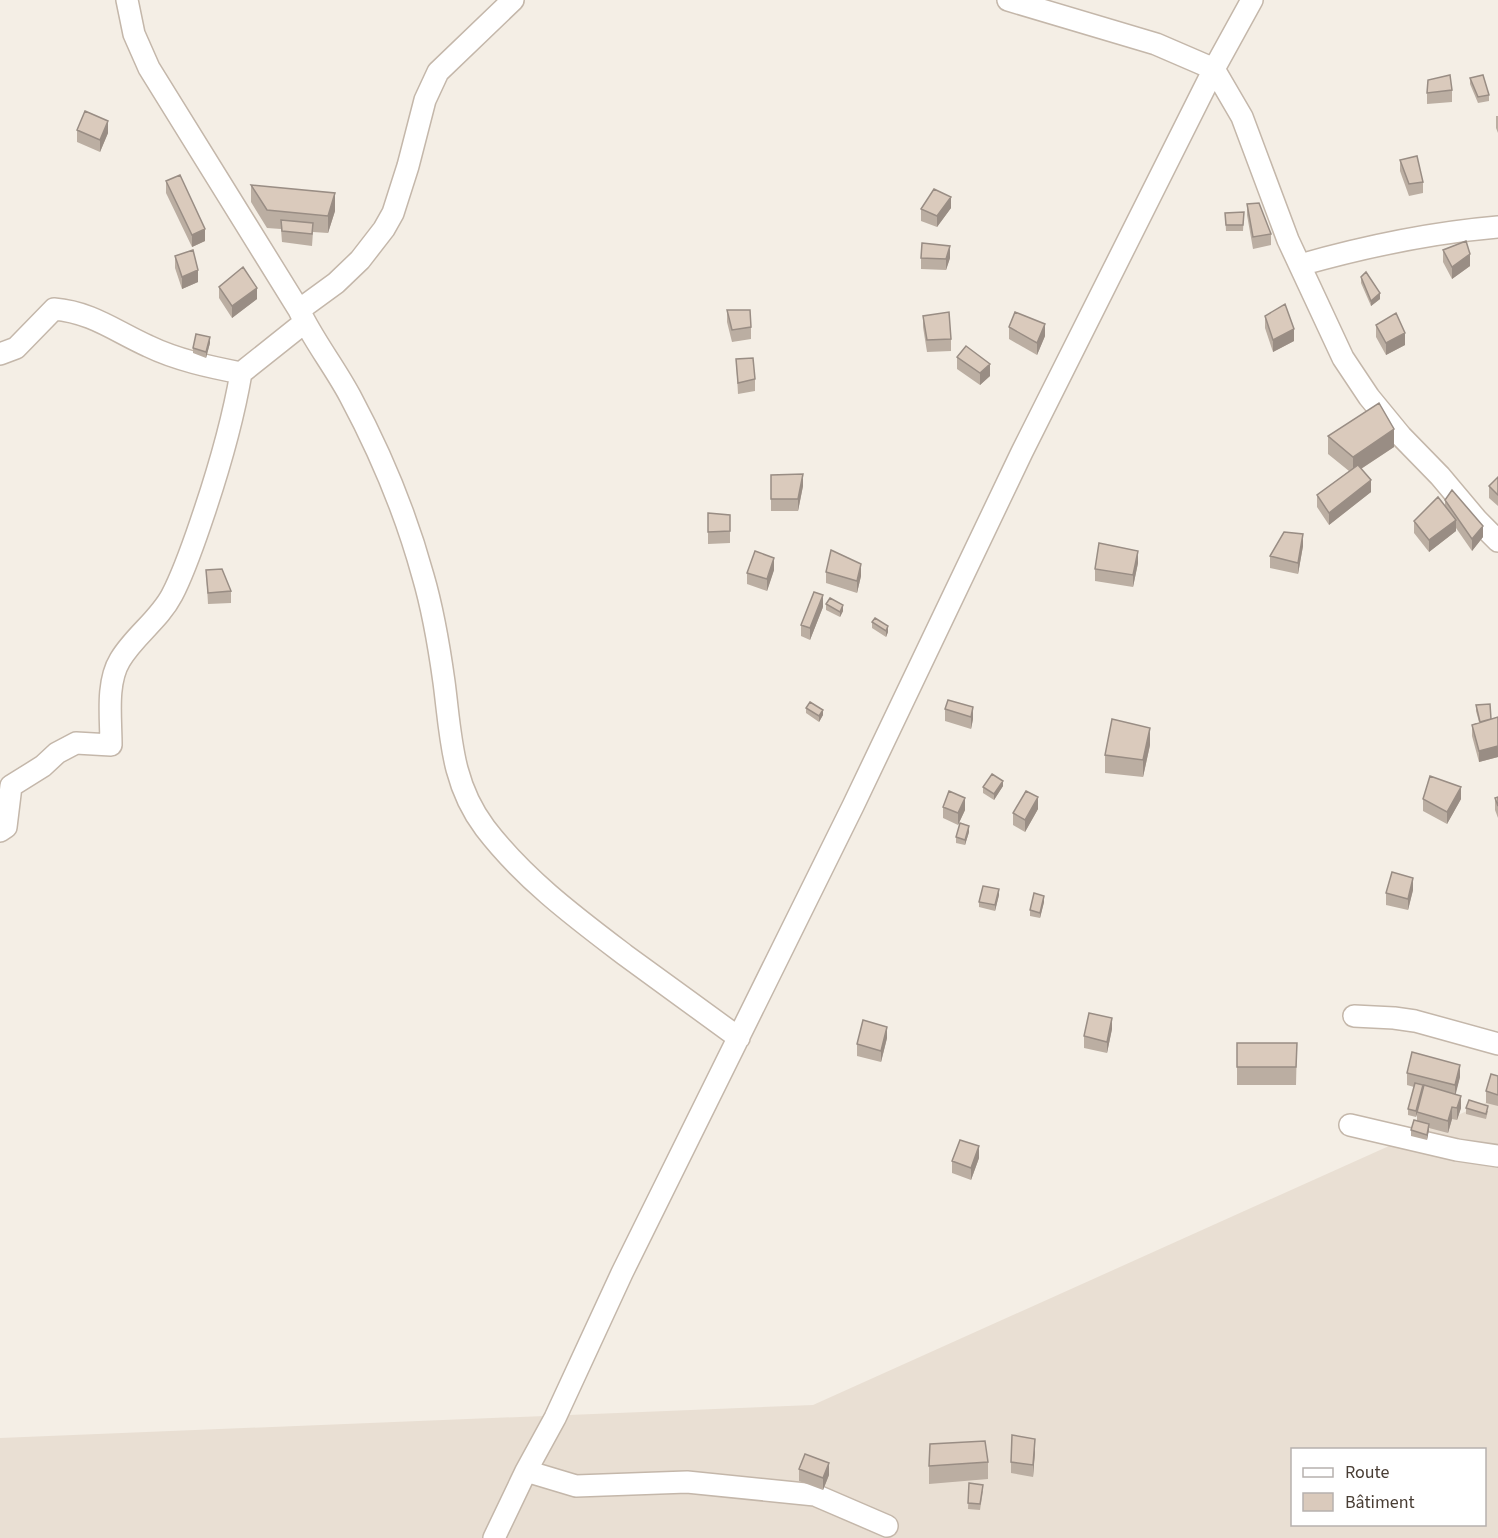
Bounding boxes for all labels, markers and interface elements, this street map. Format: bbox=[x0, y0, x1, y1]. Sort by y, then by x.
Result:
legend bbox=[1291, 1448, 1486, 1526]
text: Route bbox=[1345, 1460, 1389, 1485]
text: Bâtiment bbox=[1345, 1490, 1415, 1515]

